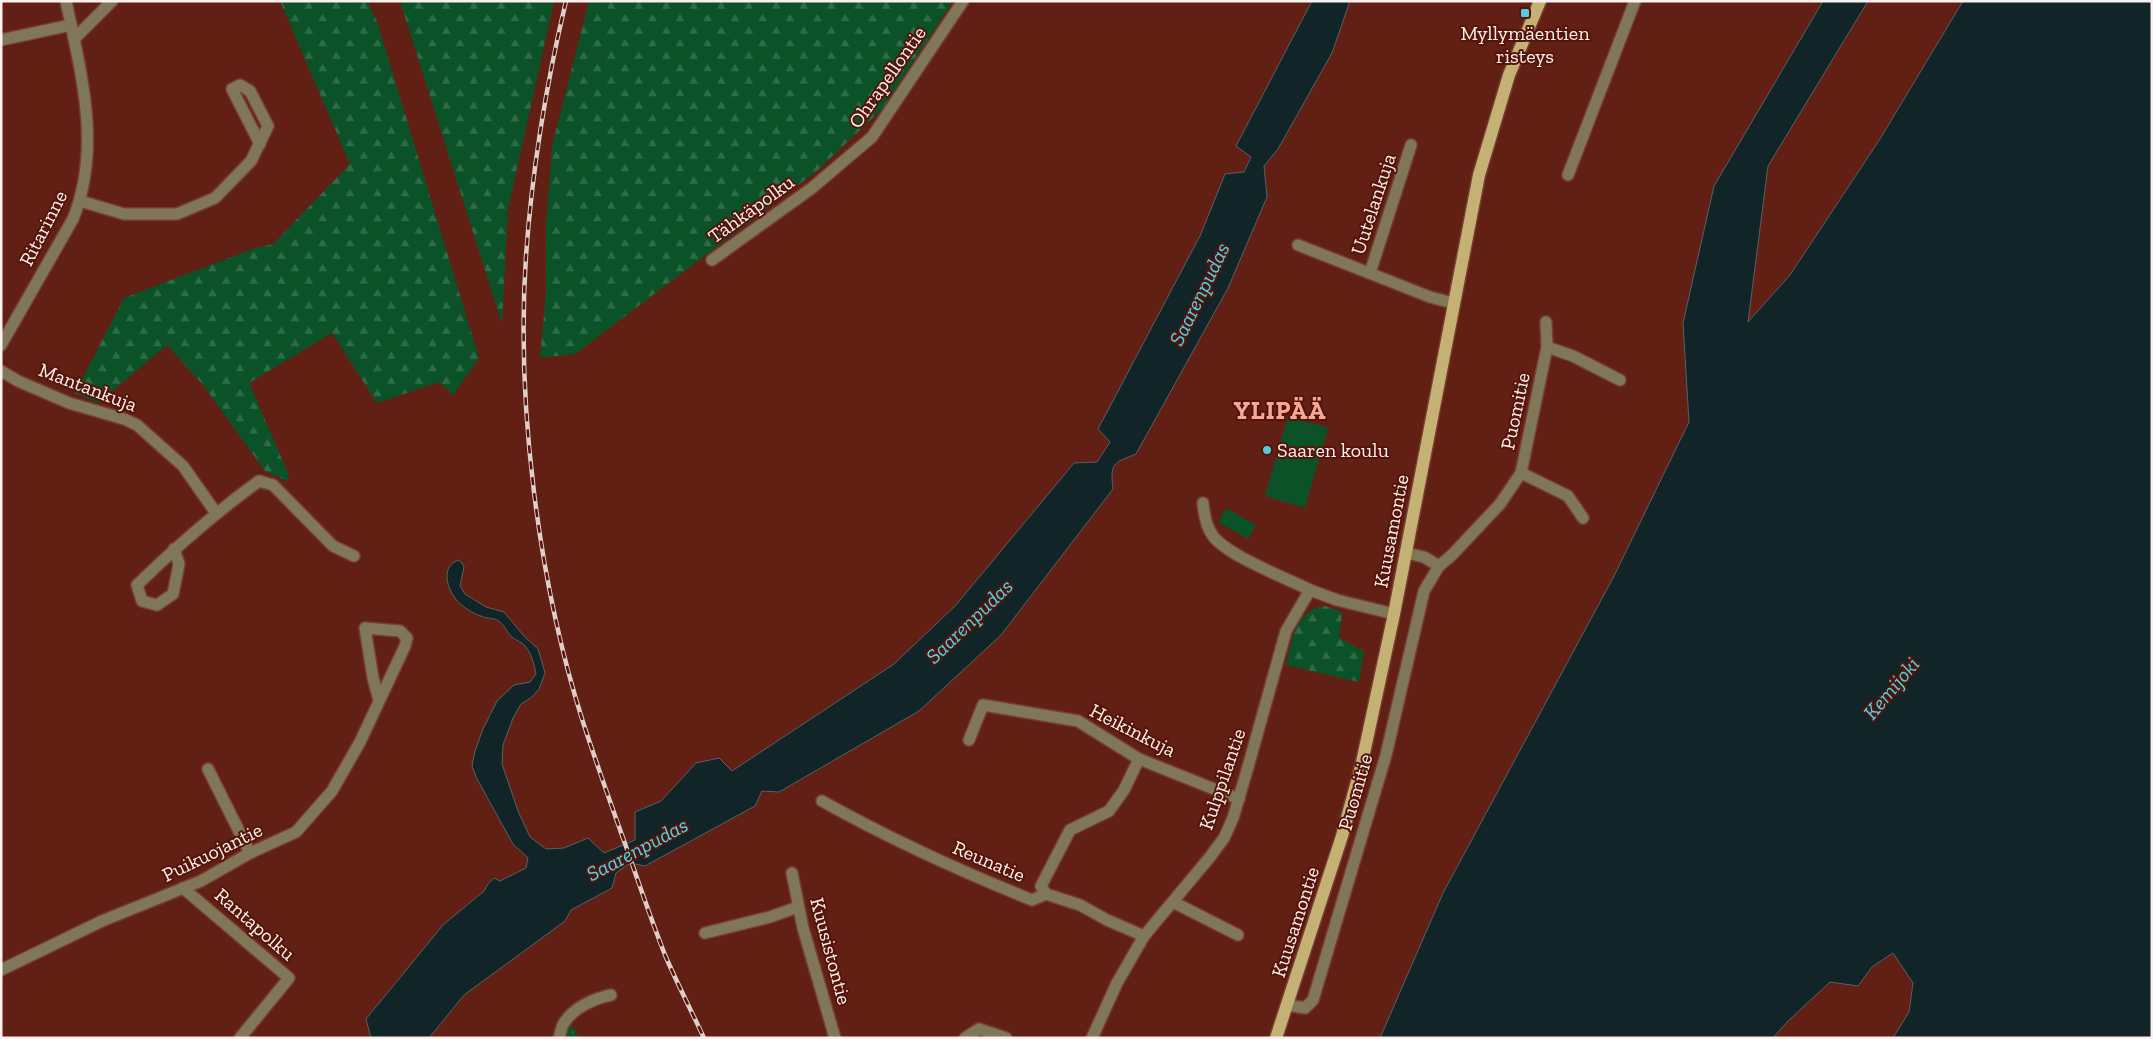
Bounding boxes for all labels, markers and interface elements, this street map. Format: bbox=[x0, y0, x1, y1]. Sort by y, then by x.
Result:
marker: Myllymäentien risteys bbox=[1519, 7, 1531, 19]
street label: Ohrapellontie bbox=[843, 21, 931, 133]
place label: Myllymäentien risteys bbox=[1460, 21, 1590, 68]
street label: Uutelankuja bbox=[1345, 150, 1401, 258]
street label: Tähkäpolku bbox=[703, 170, 799, 248]
street label: Ritarinne bbox=[14, 186, 72, 270]
water label: Saarenpudas bbox=[1163, 238, 1235, 350]
street label: Mantankuja bbox=[35, 357, 141, 417]
street label: Puomitie bbox=[1495, 370, 1535, 452]
district label: YLIPÄÄ bbox=[1234, 395, 1326, 425]
place label: Saaren koulu bbox=[1277, 438, 1389, 462]
marker: Saaren koulu bbox=[1261, 444, 1273, 456]
street label: Kuusamontie bbox=[1368, 472, 1414, 590]
water label: Saarenpudas bbox=[920, 573, 1018, 669]
water label: Kemijoki bbox=[1858, 652, 1924, 724]
street label: Heikinkuja bbox=[1086, 698, 1180, 762]
street label: Kulppilantie bbox=[1193, 725, 1251, 833]
street label: Puomitie bbox=[1333, 751, 1377, 833]
water label: Saarenpudas bbox=[582, 812, 692, 886]
street label: Puikuojantie bbox=[158, 817, 266, 887]
street label: Reunatie bbox=[949, 835, 1029, 887]
street label: Kuusamontie bbox=[1266, 864, 1324, 980]
street label: Rantapolku bbox=[210, 883, 300, 965]
street label: Kuusistontie bbox=[805, 895, 857, 1007]

